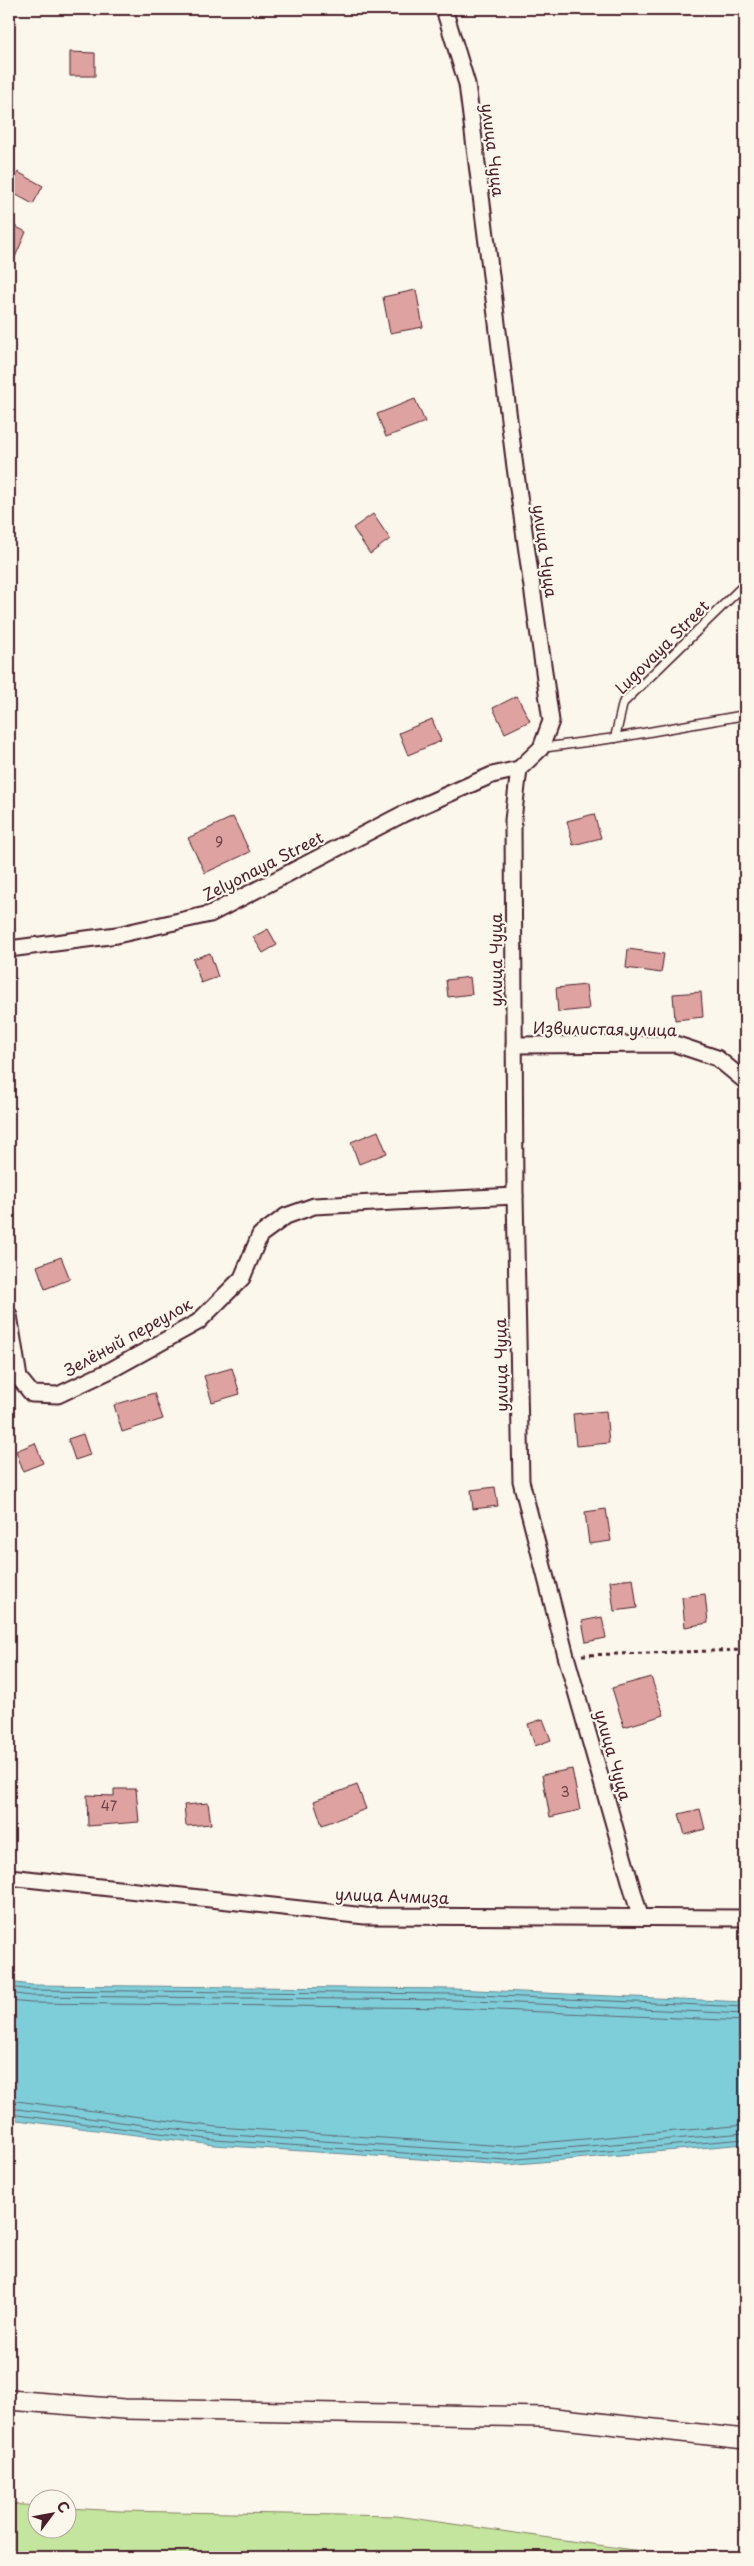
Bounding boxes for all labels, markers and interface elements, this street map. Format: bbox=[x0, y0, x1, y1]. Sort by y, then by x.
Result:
street label: улица Чуца bbox=[476, 102, 512, 198]
street label: улица Чуца bbox=[528, 503, 564, 599]
street label: Lugovaya Street bbox=[609, 593, 714, 699]
street label: Zelyonaya Street bbox=[198, 824, 327, 906]
house number: 9 bbox=[215, 831, 223, 852]
street label: улица Чуца bbox=[483, 913, 507, 1007]
street label: Извилистая улица bbox=[533, 1015, 677, 1041]
street label: Зелёный переулок bbox=[59, 1291, 196, 1381]
street label: улица Чуца bbox=[487, 1318, 513, 1412]
street label: улица Чуца bbox=[590, 1706, 638, 1803]
house number: 3 bbox=[560, 1781, 570, 1802]
house number: 47 bbox=[101, 1795, 118, 1816]
street label: улица Ачмиза bbox=[335, 1881, 449, 1909]
north arrow bbox=[28, 2488, 78, 2538]
text: С bbox=[52, 2497, 75, 2517]

